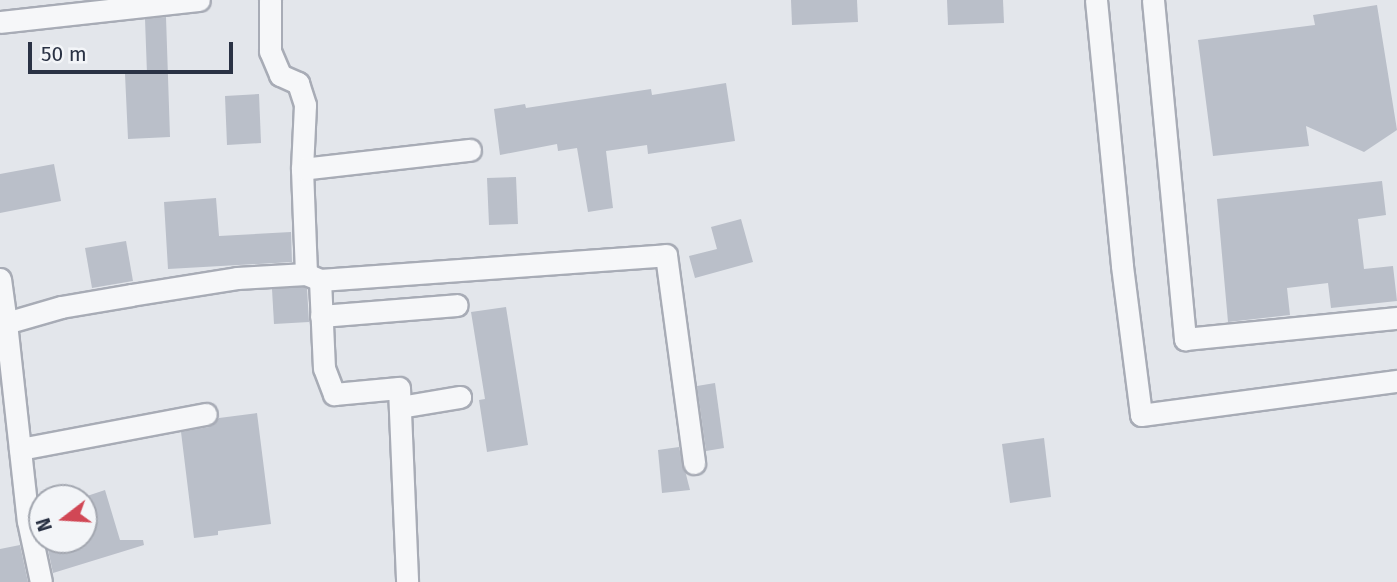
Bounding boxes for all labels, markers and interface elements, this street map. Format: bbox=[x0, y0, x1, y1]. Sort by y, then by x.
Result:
scale bar bbox=[32, 28, 236, 72]
text: 50 m bbox=[41, 41, 87, 67]
north arrow bbox=[28, 484, 98, 554]
text: N bbox=[32, 515, 57, 534]

